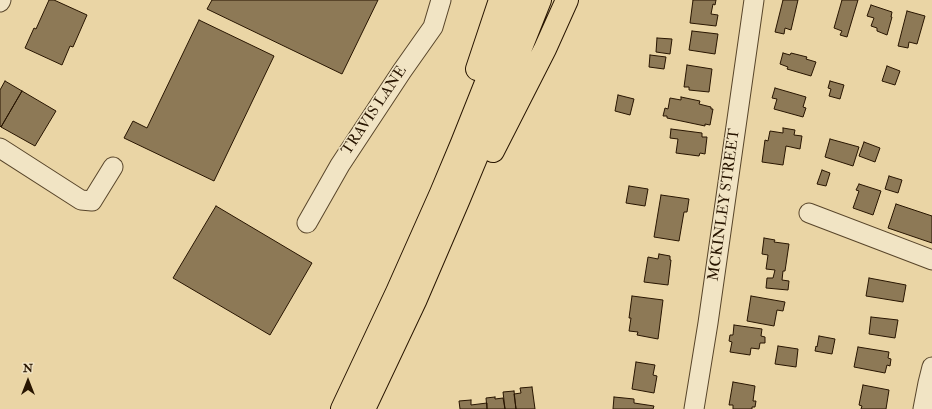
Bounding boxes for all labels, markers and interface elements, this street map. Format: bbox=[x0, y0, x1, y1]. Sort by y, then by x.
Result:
street label: TRAVIS LANE bbox=[339, 63, 411, 159]
street label: MCKINLEY STREET bbox=[705, 128, 745, 282]
north arrow bbox=[8, 361, 48, 401]
text: N bbox=[23, 362, 33, 375]

